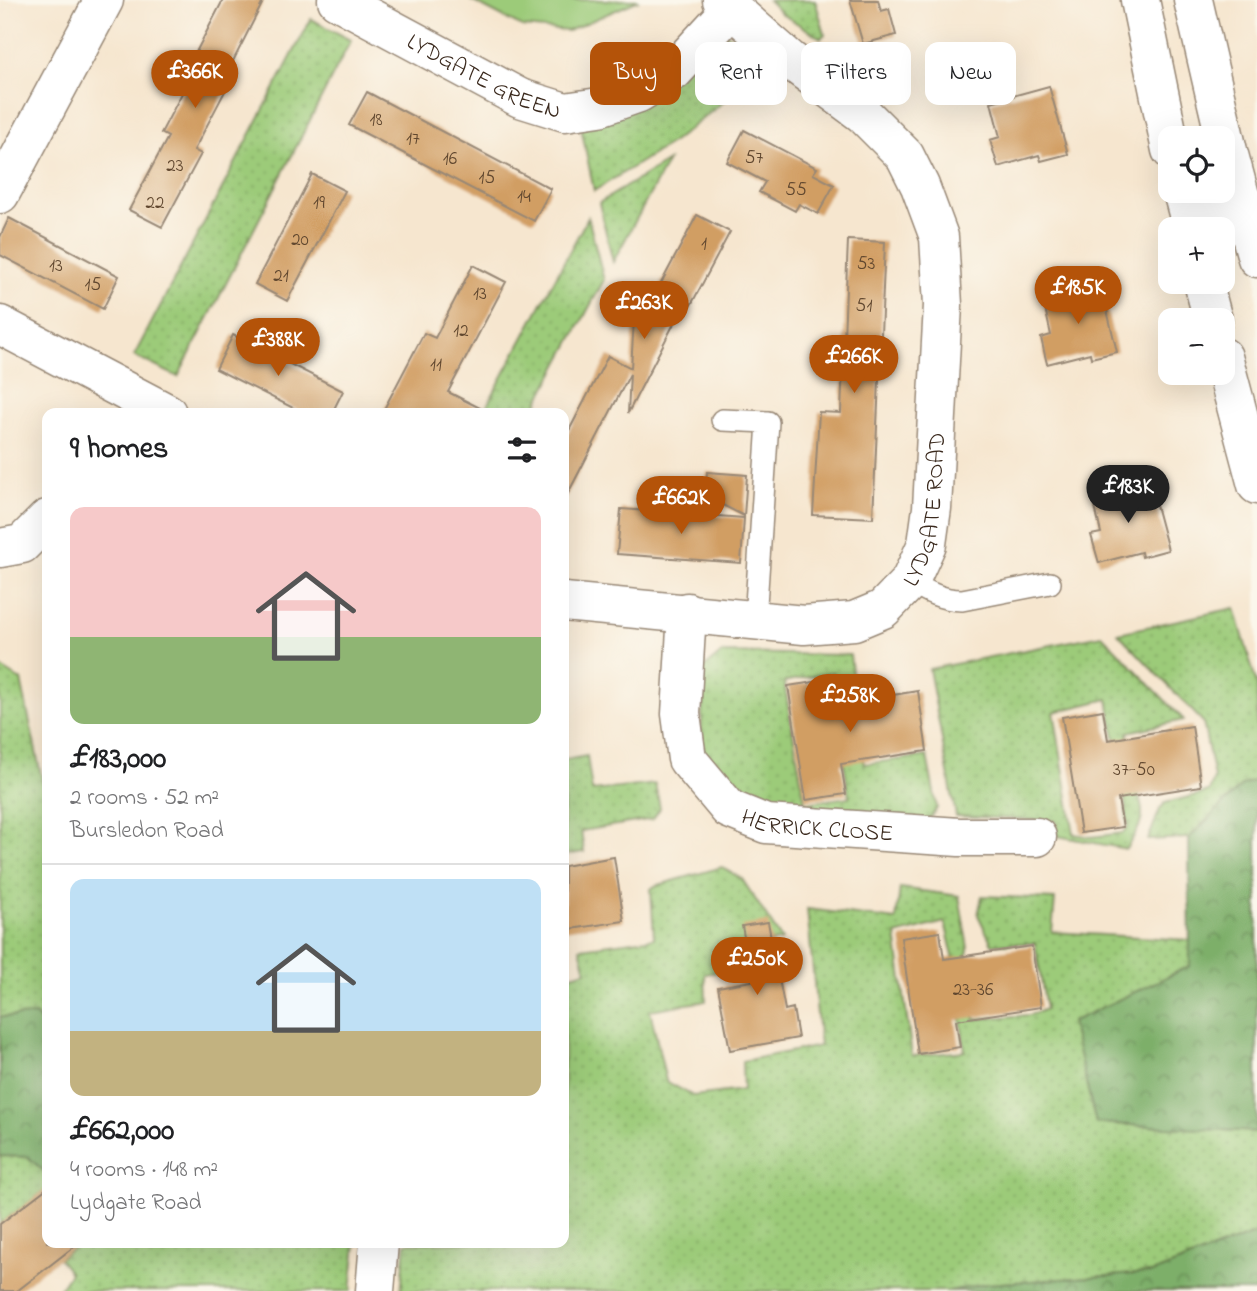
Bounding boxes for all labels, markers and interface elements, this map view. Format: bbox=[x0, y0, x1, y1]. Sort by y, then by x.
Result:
street label: LYDGATE GREEN bbox=[400, 26, 565, 129]
chip: Buy bbox=[590, 42, 681, 105]
chip: Rent bbox=[695, 42, 787, 105]
chip: Filters bbox=[801, 42, 911, 105]
chip: New bbox=[925, 42, 1016, 105]
pin: £366K bbox=[146, 50, 244, 110]
text: £366K bbox=[167, 56, 223, 89]
house number: 18 bbox=[369, 107, 383, 134]
house number: 17 bbox=[406, 126, 420, 153]
map controls bbox=[1158, 126, 1235, 385]
button: locate bbox=[1158, 126, 1235, 203]
house number: 57 bbox=[745, 145, 764, 172]
house number: 16 bbox=[443, 146, 457, 173]
house number: 23 bbox=[166, 153, 184, 180]
house number: 15 bbox=[479, 165, 496, 192]
house number: 55 bbox=[785, 177, 807, 204]
house number: 14 bbox=[517, 184, 531, 211]
house number: 22 bbox=[146, 190, 164, 217]
house number: 19 bbox=[313, 190, 325, 217]
button: + bbox=[1158, 217, 1235, 294]
house number: 20 bbox=[291, 227, 309, 254]
house number: 1 bbox=[701, 231, 707, 258]
house number: 53 bbox=[857, 251, 876, 278]
house number: 13 bbox=[49, 253, 63, 280]
house number: 21 bbox=[273, 263, 289, 290]
pin: £185K bbox=[1029, 266, 1127, 326]
house number: 15 bbox=[85, 272, 102, 299]
text: £185K bbox=[1051, 272, 1105, 305]
house number: 13 bbox=[473, 281, 487, 308]
pin: £263K bbox=[595, 282, 693, 341]
text: £263K bbox=[616, 287, 672, 320]
house number: 51 bbox=[856, 293, 872, 320]
button: − bbox=[1158, 308, 1235, 385]
pin: £388K bbox=[229, 318, 327, 378]
house number: 12 bbox=[453, 318, 469, 345]
text: £388K bbox=[252, 324, 304, 357]
pin: £266K bbox=[805, 336, 903, 395]
text: £266K bbox=[825, 341, 883, 374]
house number: 11 bbox=[430, 352, 442, 379]
text: 9 homes bbox=[70, 428, 168, 472]
icon: filters bbox=[503, 431, 541, 469]
street label: LYDGATE ROAD bbox=[896, 432, 955, 592]
pin: £183K bbox=[1079, 466, 1177, 525]
text: £183K bbox=[1102, 471, 1154, 504]
pin: £662K bbox=[632, 476, 730, 536]
text: £662K bbox=[652, 482, 710, 515]
icon: home bbox=[243, 553, 369, 679]
pin: £258K bbox=[801, 674, 899, 734]
text: £258K bbox=[821, 680, 879, 713]
text: £183,000 bbox=[70, 738, 166, 782]
house number: 37-50 bbox=[1113, 757, 1155, 784]
text: 2 rooms · 52 m² bbox=[70, 782, 219, 815]
street label: HERRICK CLOSE bbox=[736, 802, 894, 852]
text: Bursledon Road bbox=[70, 815, 224, 848]
icon: home bbox=[243, 925, 369, 1051]
pin: £250K bbox=[708, 937, 806, 997]
text: £250K bbox=[727, 943, 787, 976]
house number: 23-36 bbox=[953, 977, 993, 1004]
text: £662,000 bbox=[70, 1110, 174, 1154]
text: 4 rooms · 148 m² bbox=[70, 1154, 218, 1187]
text: Lydgate Road bbox=[70, 1187, 202, 1220]

